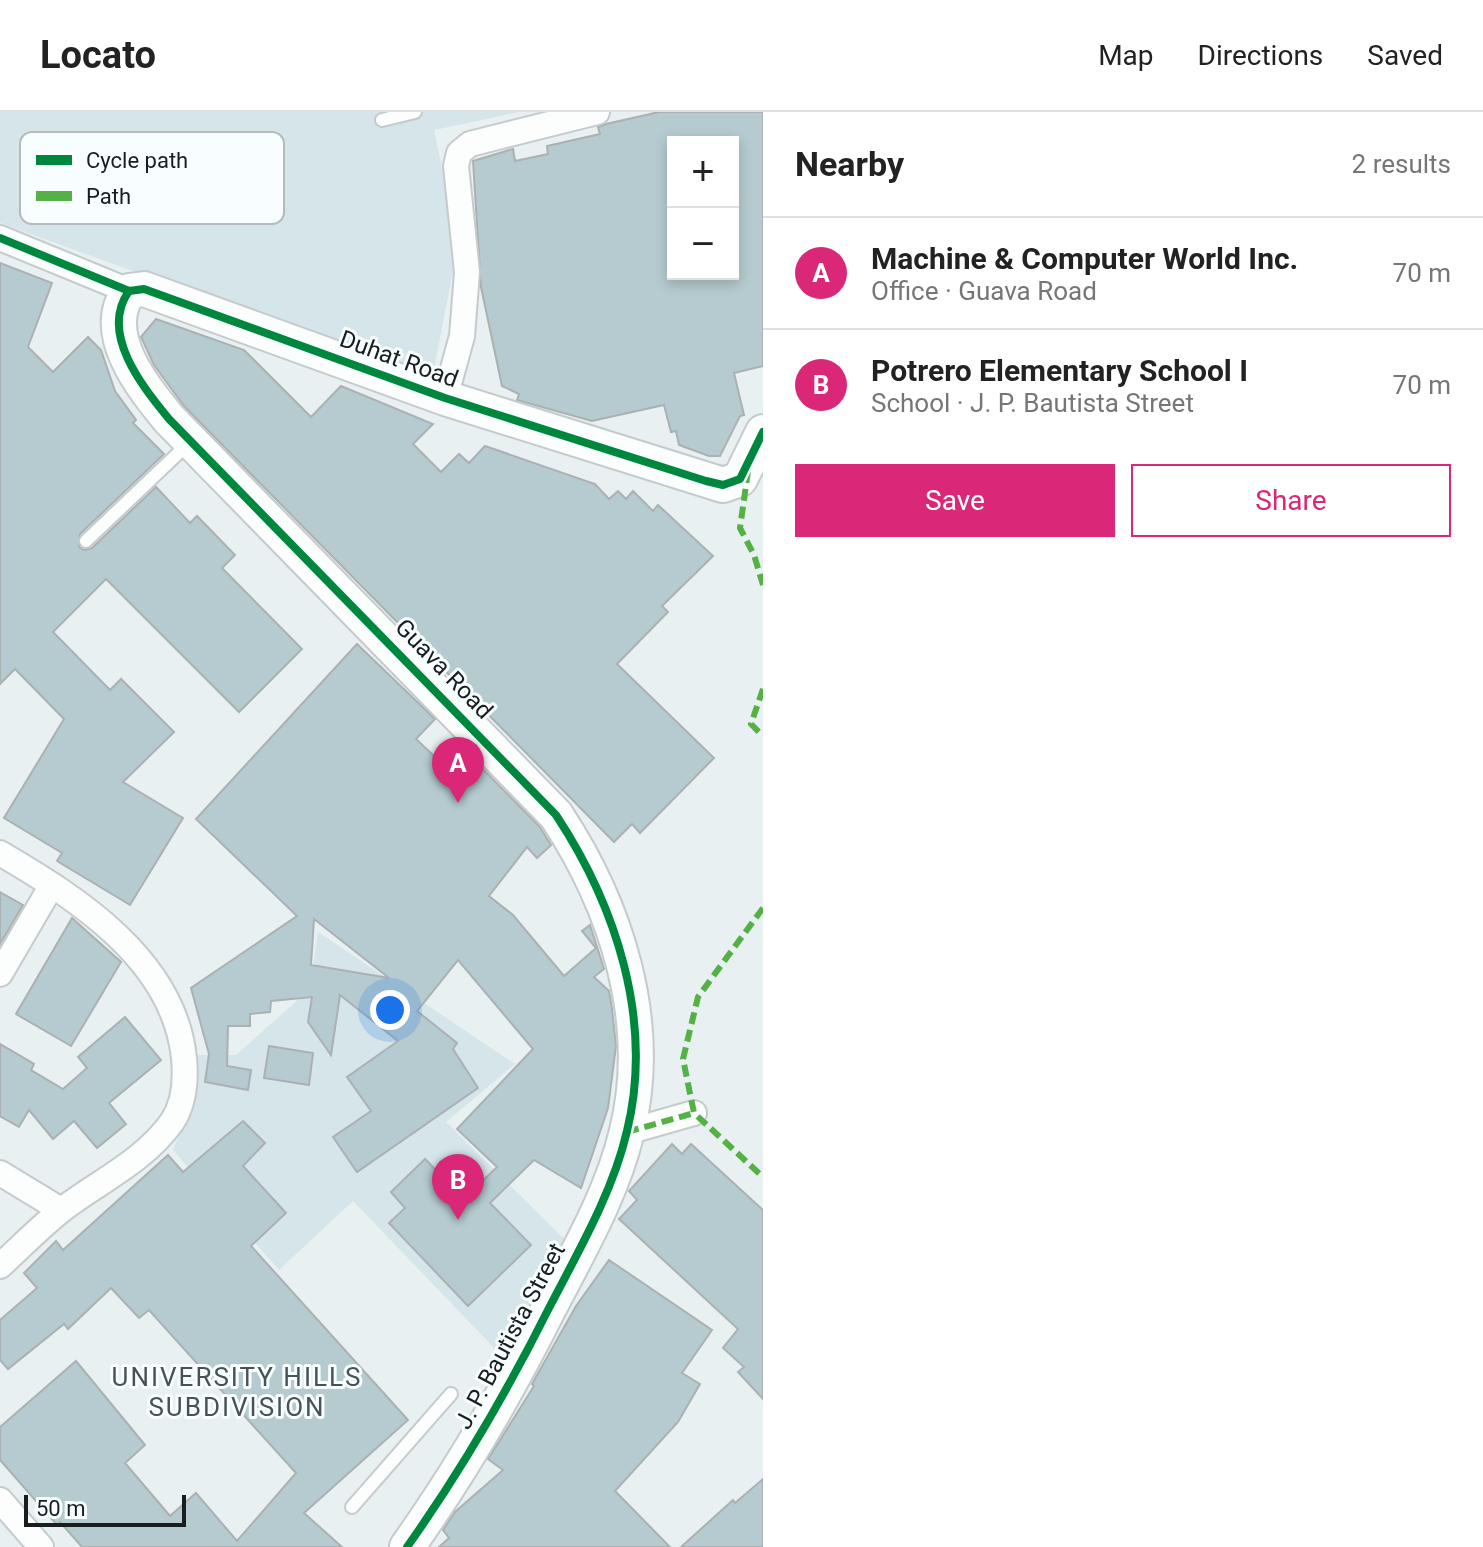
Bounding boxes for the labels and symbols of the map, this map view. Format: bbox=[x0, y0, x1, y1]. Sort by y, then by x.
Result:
legend bbox=[20, 132, 284, 224]
text: Cycle path bbox=[86, 148, 188, 173]
text: Path bbox=[86, 184, 131, 209]
street label: Duhat Road bbox=[336, 325, 462, 393]
street label: Guava Road bbox=[389, 613, 499, 725]
pin: A bbox=[432, 737, 484, 803]
your location bbox=[370, 990, 410, 1030]
pin: B bbox=[432, 1154, 484, 1220]
street label: J. P. Bautista Street bbox=[449, 1238, 571, 1434]
district label: UNIVERSITY HILLS SUBDIVISION bbox=[112, 1362, 362, 1422]
scale bar bbox=[24, 1491, 186, 1527]

